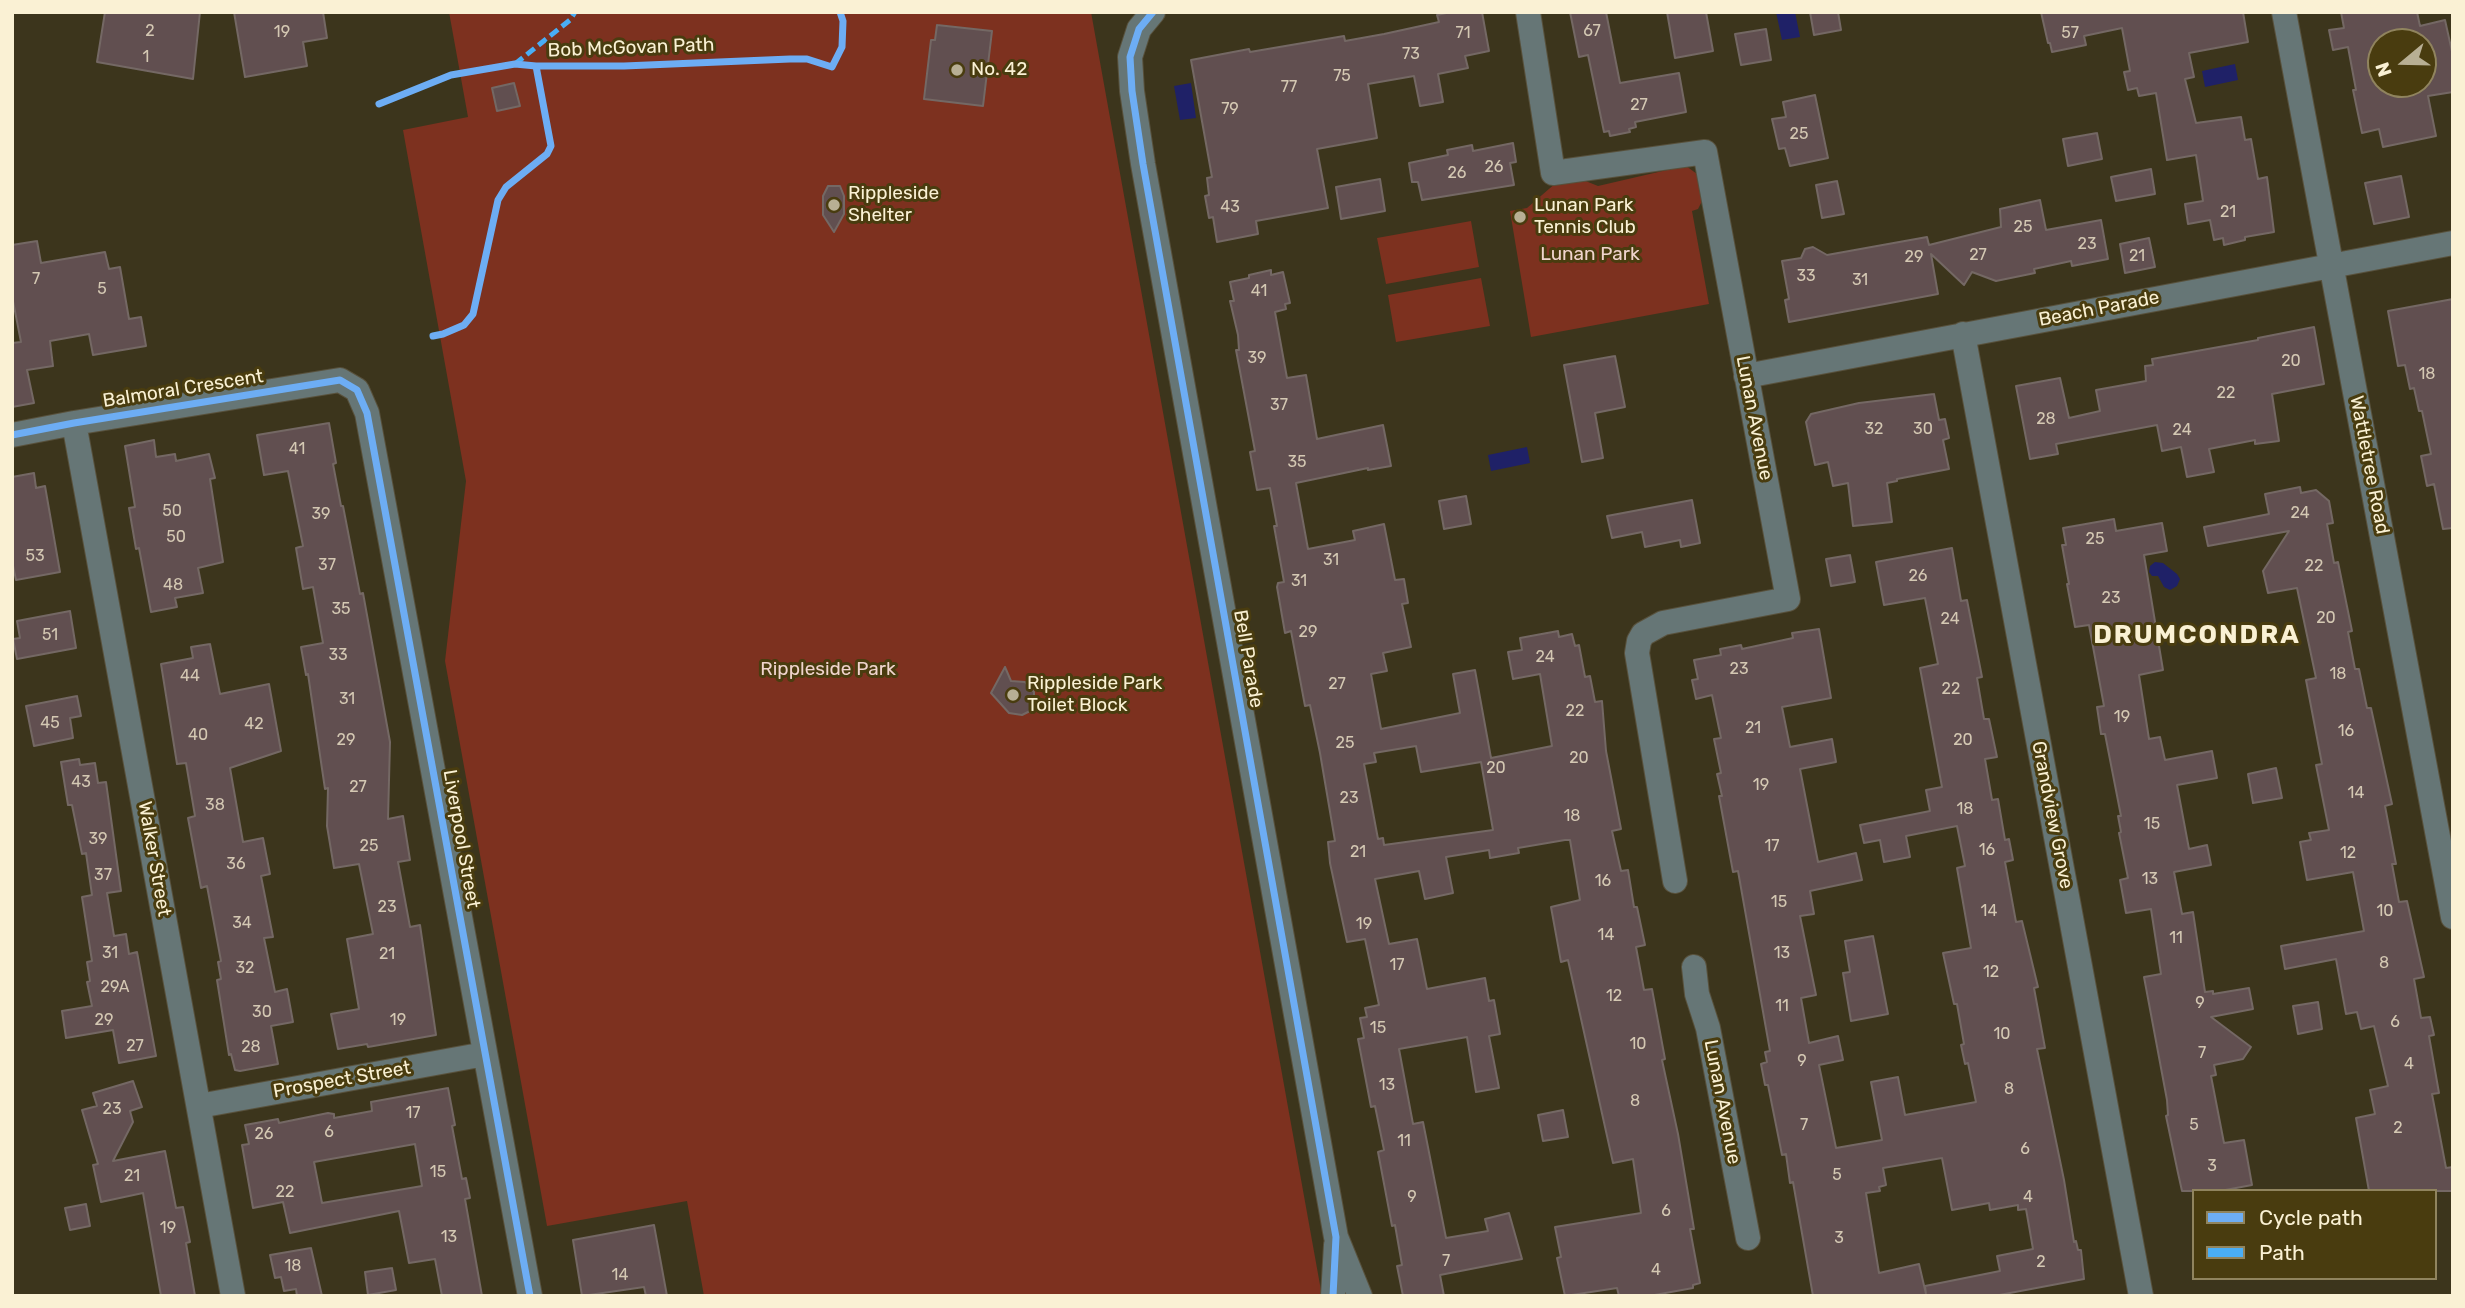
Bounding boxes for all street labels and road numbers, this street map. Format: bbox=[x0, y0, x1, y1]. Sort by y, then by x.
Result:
street label: Bob McGovan Path bbox=[547, 34, 715, 62]
street label: Beach Parade bbox=[2037, 286, 2161, 332]
street label: Lunan Avenue bbox=[1731, 354, 1777, 482]
street label: Balmoral Crescent bbox=[101, 365, 265, 413]
street label: Wattletree Road bbox=[2344, 394, 2394, 536]
street label: Bell Parade bbox=[1228, 608, 1268, 710]
street label: Grandview Grove bbox=[2026, 739, 2078, 891]
street label: Liverpool Street bbox=[438, 768, 484, 910]
street label: Walker Street bbox=[133, 800, 175, 918]
street label: Lunan Avenue bbox=[1699, 1038, 1745, 1166]
street label: Prospect Street bbox=[271, 1057, 413, 1103]

